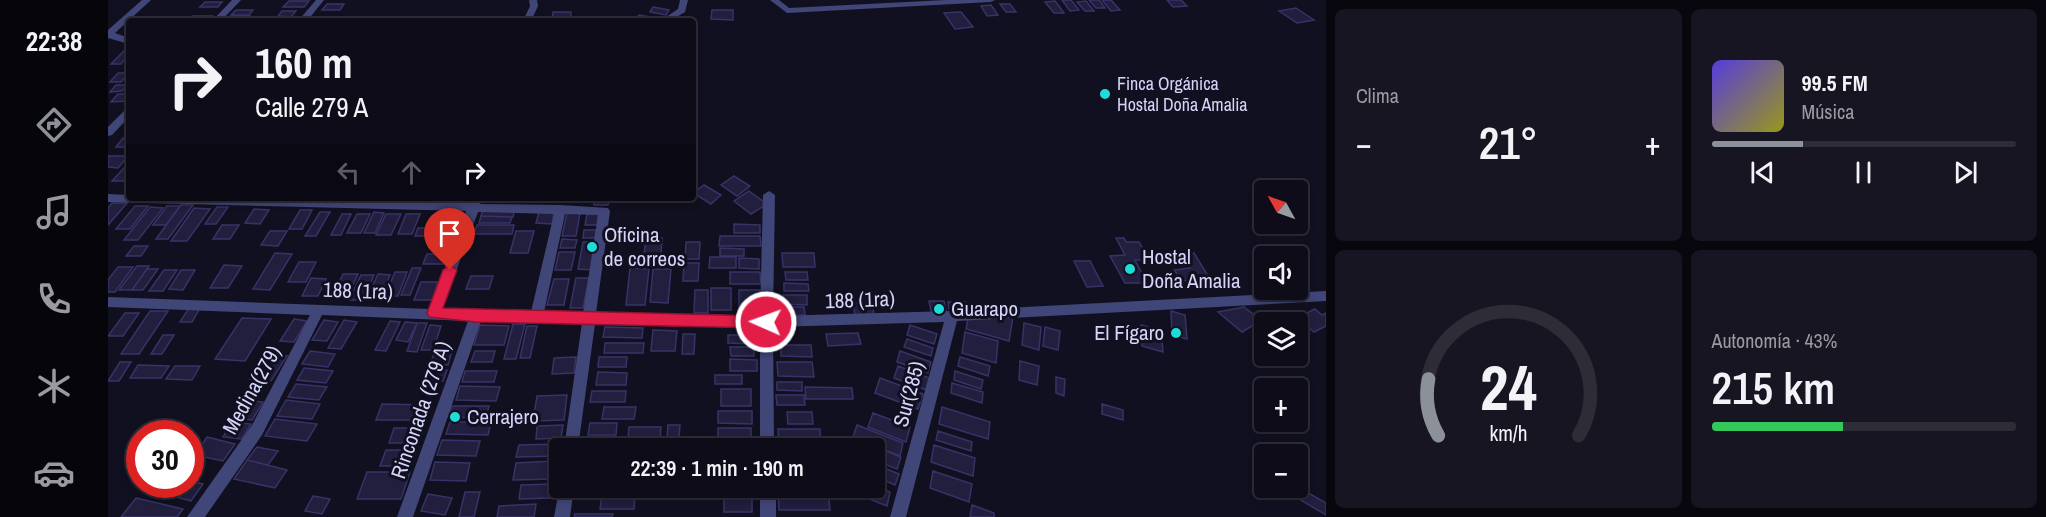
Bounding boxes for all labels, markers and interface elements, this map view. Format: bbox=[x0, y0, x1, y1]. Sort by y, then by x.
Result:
text: 22:38 bbox=[26, 23, 82, 59]
text: 160 m bbox=[255, 35, 353, 91]
icon: right bbox=[156, 42, 234, 120]
text: 99.5 FM bbox=[1802, 68, 1868, 98]
place label: Finca Orgánica Hostal Doña Amalia bbox=[1117, 71, 1247, 117]
text: Clima bbox=[1356, 82, 1399, 109]
marker: Finca Orgánica Hostal Doña Amalia bbox=[1098, 87, 1112, 101]
text: Calle 279 A bbox=[255, 89, 368, 125]
text: Música bbox=[1802, 98, 1854, 125]
icon: directions bbox=[33, 104, 75, 146]
text: 21° bbox=[1479, 112, 1538, 173]
text: − bbox=[1356, 121, 1372, 165]
text: + bbox=[1645, 121, 1660, 165]
icon: left bbox=[332, 156, 365, 189]
icon: ahead bbox=[395, 156, 428, 189]
icon: right bbox=[458, 156, 491, 189]
icon: previous bbox=[1746, 156, 1779, 189]
icon: pause bbox=[1847, 156, 1880, 189]
icon: next bbox=[1949, 156, 1982, 189]
north arrow bbox=[1254, 180, 1308, 234]
map controls bbox=[1254, 180, 1308, 498]
icon: music bbox=[33, 191, 75, 233]
pin bbox=[424, 208, 475, 270]
icon: arrive bbox=[433, 217, 466, 250]
place label: Oficina de correos bbox=[604, 220, 685, 273]
marker: Oficina de correos bbox=[585, 240, 599, 254]
place label: Hostal Doña Amalia bbox=[1142, 242, 1241, 295]
button: sound bbox=[1254, 246, 1308, 300]
marker: Hostal Doña Amalia bbox=[1123, 262, 1137, 276]
street label: 188 (1ra) bbox=[323, 275, 393, 306]
icon: phone bbox=[33, 278, 75, 320]
street label: 188 (1ra) bbox=[825, 284, 895, 315]
position arrow bbox=[734, 290, 798, 354]
place label: Guarapo bbox=[951, 294, 1018, 323]
marker: Guarapo bbox=[932, 302, 946, 316]
button: layers bbox=[1254, 312, 1308, 366]
place label: El Fígaro bbox=[1094, 318, 1164, 347]
marker: El Fígaro bbox=[1169, 326, 1183, 340]
text: Autonomía · 43% bbox=[1712, 327, 1837, 354]
street label: Rinconada (279 A) bbox=[383, 337, 458, 482]
street label: Medina(279) bbox=[215, 340, 288, 439]
text: 24 bbox=[1480, 345, 1537, 429]
text: 215 km bbox=[1712, 357, 1835, 418]
street label: Sur(285) bbox=[886, 358, 931, 430]
icon: climate bbox=[33, 365, 75, 407]
button: + bbox=[1254, 378, 1308, 432]
place label: Cerrajero bbox=[467, 402, 539, 431]
marker: Cerrajero bbox=[448, 410, 462, 424]
text: km/h bbox=[1489, 419, 1527, 448]
speed limit sign: 30 bbox=[126, 420, 204, 498]
button: − bbox=[1254, 444, 1308, 498]
icon: car bbox=[33, 452, 75, 494]
text: 22:39 · 1 min · 190 m bbox=[630, 453, 804, 483]

